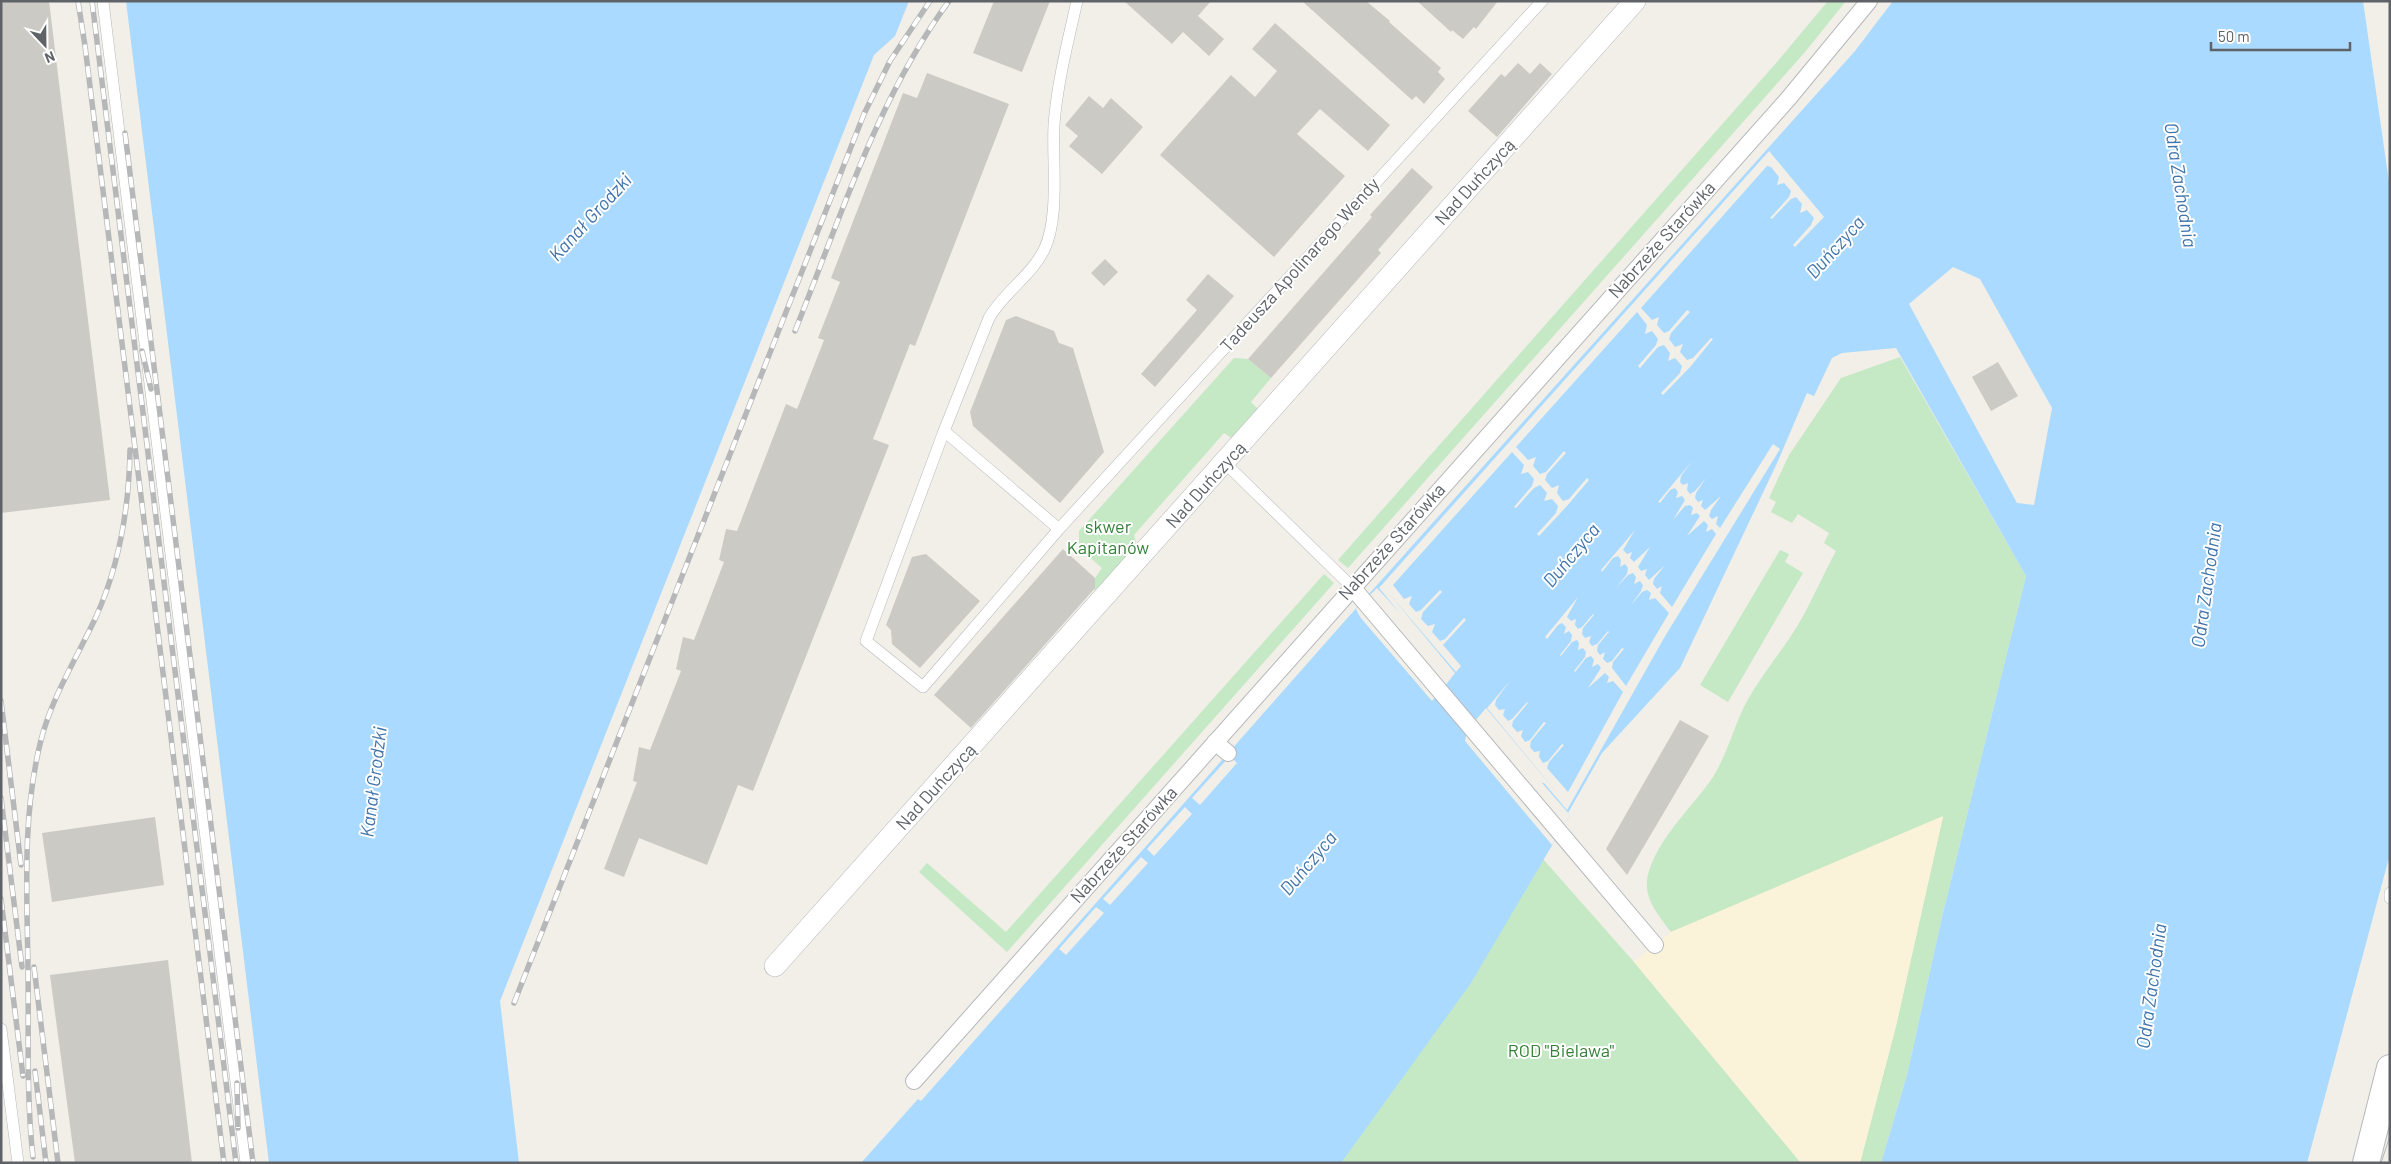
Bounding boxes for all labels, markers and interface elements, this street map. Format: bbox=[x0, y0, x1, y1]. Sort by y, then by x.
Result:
north arrow bbox=[20, 20, 70, 70]
scale bar bbox=[2211, 20, 2350, 52]
text: 50 m bbox=[2218, 27, 2250, 45]
text: N bbox=[43, 48, 58, 67]
water label: Odra Zachodnia bbox=[2160, 121, 2203, 249]
street label: Nad Duńczycą bbox=[1430, 134, 1519, 229]
water label: Kanał Grodzki bbox=[543, 168, 636, 265]
street label: Tadeusza Apolinarego Wendy bbox=[1215, 173, 1383, 356]
street label: Nabrzeże Starówka bbox=[1603, 176, 1720, 302]
water label: Duńczyca bbox=[1801, 211, 1869, 283]
street label: Nad Duńczycą bbox=[1161, 437, 1250, 532]
street label: Nabrzeże Starówka bbox=[1333, 478, 1450, 604]
park label: skwer Kapitanów bbox=[1067, 515, 1149, 558]
water label: Duńczyca bbox=[1537, 518, 1604, 591]
water label: Odra Zachodnia bbox=[2185, 521, 2226, 649]
water label: Kanał Grodzki bbox=[354, 725, 391, 839]
street label: Nad Duńczycą bbox=[891, 739, 980, 834]
street label: Nabrzeże Starówka bbox=[1065, 781, 1182, 907]
water label: Duńczyca bbox=[1274, 826, 1341, 899]
water label: Odra Zachodnia bbox=[2130, 922, 2171, 1050]
park label: ROD "Bielawa" bbox=[1508, 1039, 1615, 1061]

